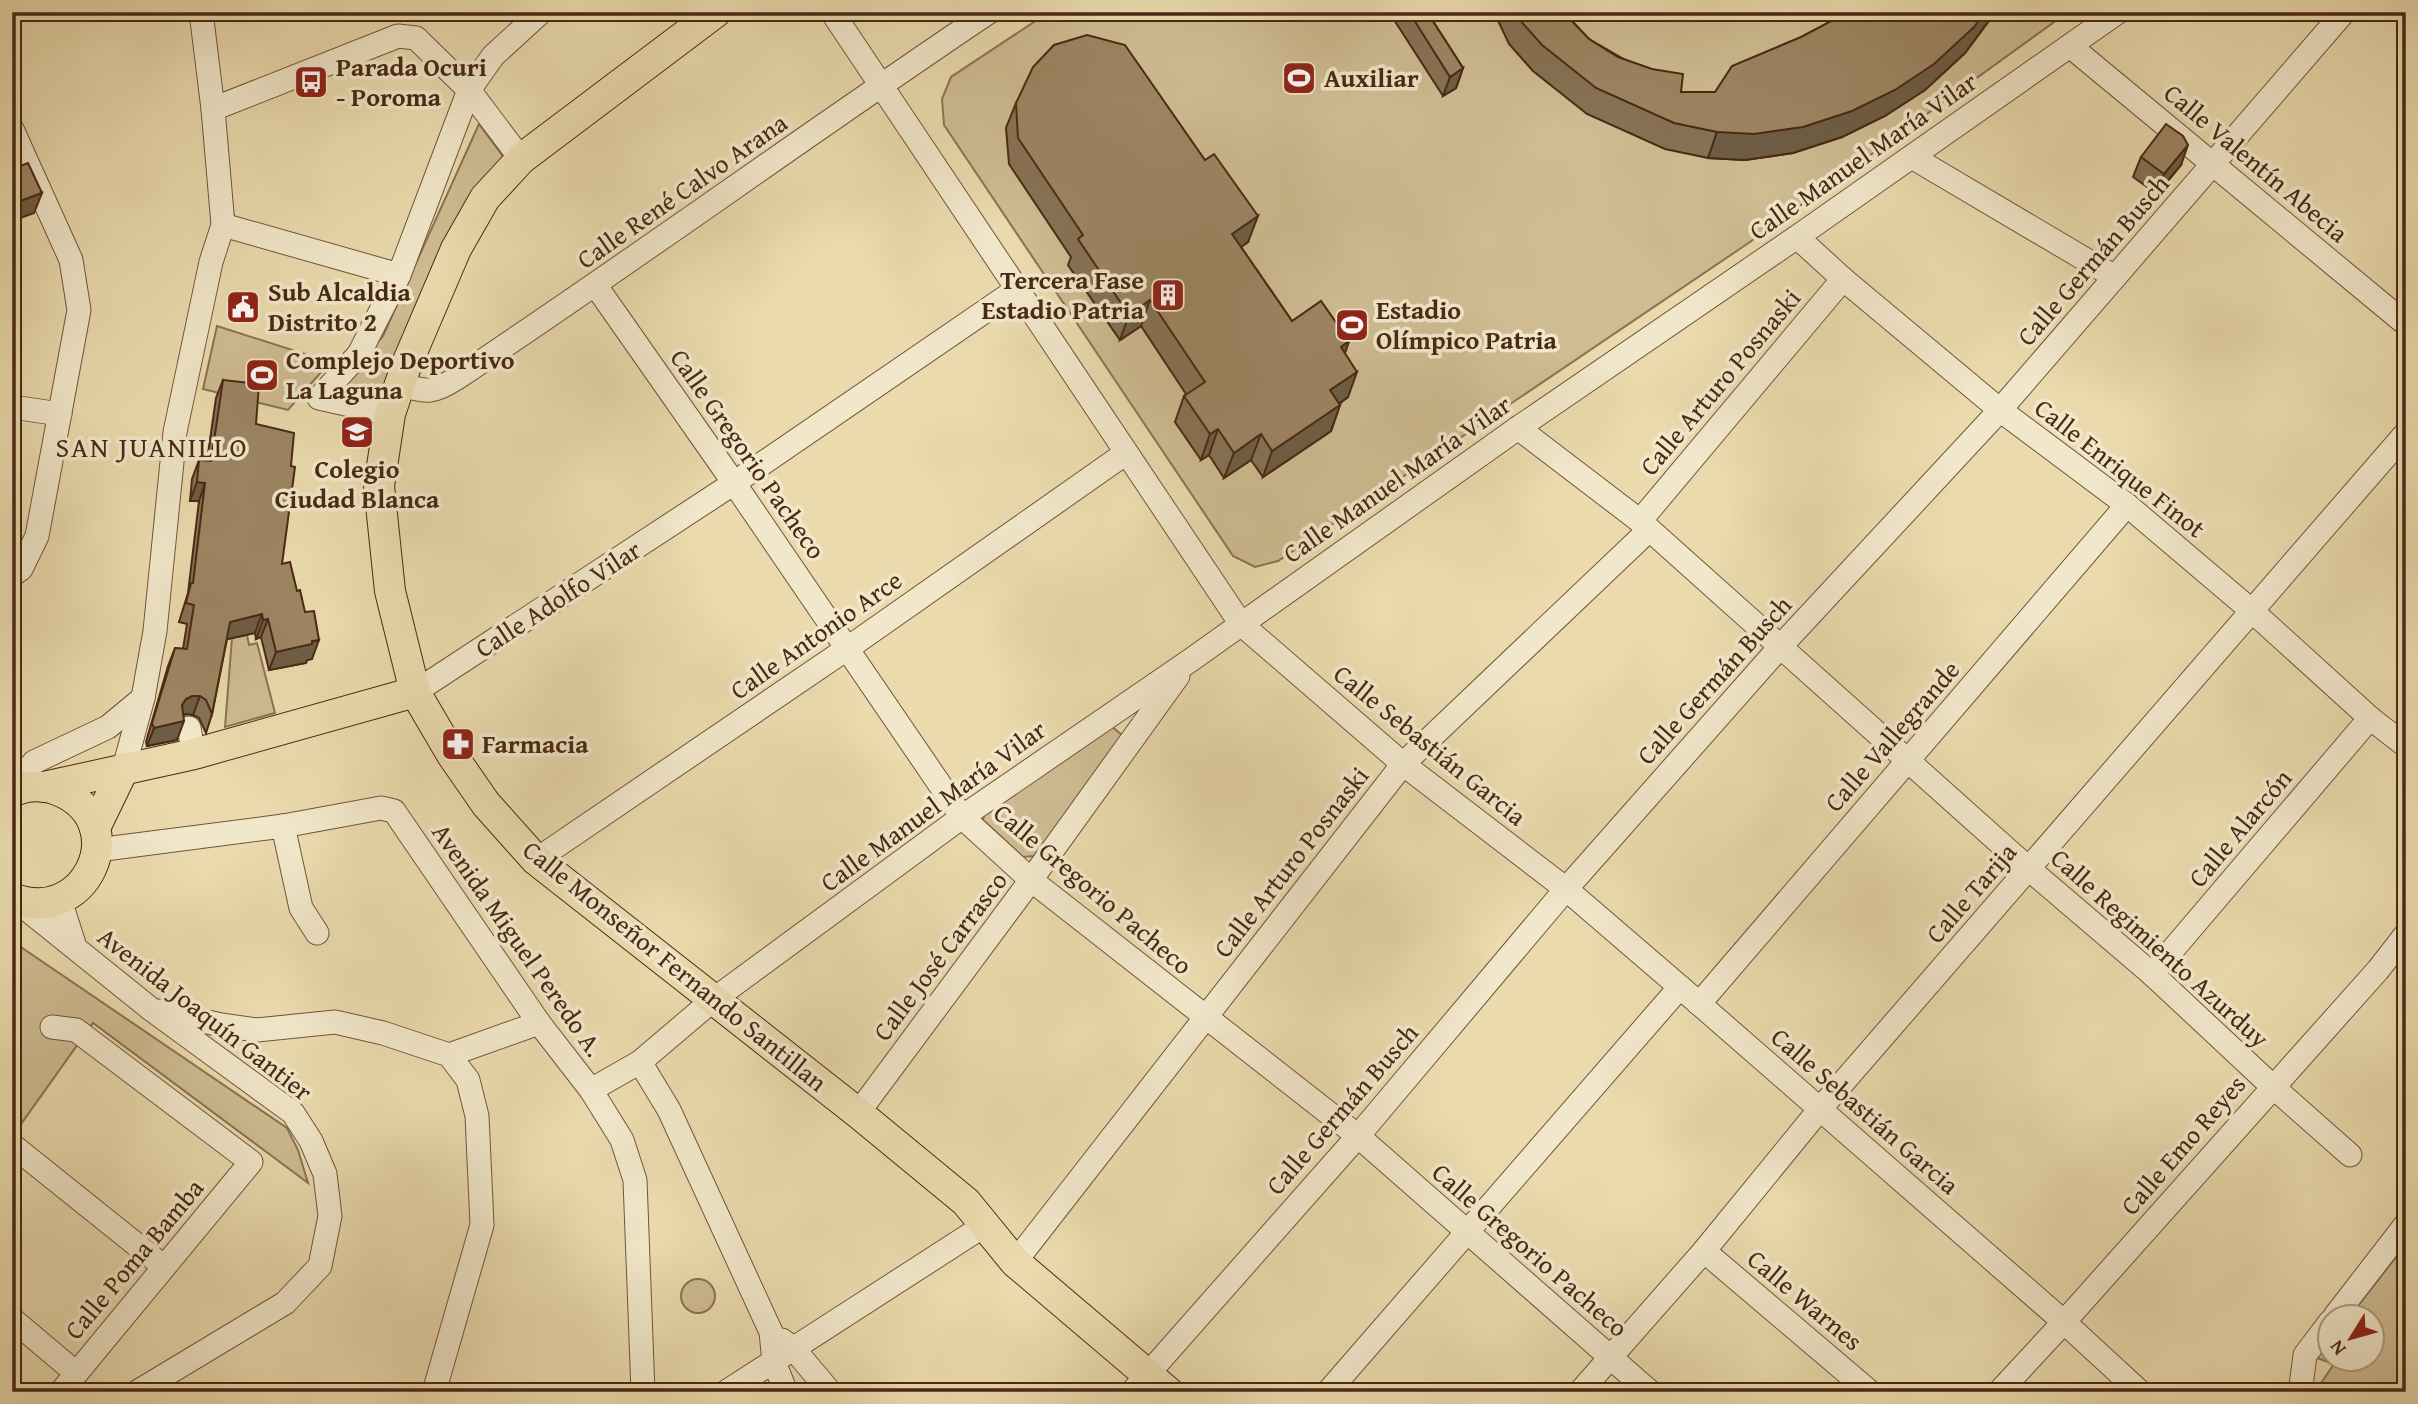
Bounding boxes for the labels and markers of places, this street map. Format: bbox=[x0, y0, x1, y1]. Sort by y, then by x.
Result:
place label: Parada Ocuri - Poroma bbox=[336, 47, 487, 116]
place label: Auxiliar bbox=[1324, 58, 1419, 97]
sports icon: Auxiliar bbox=[1280, 59, 1318, 97]
bus stop icon: Parada Ocuri - Poroma bbox=[292, 63, 330, 101]
place label: Tercera Fase Estadio Patria bbox=[982, 260, 1145, 329]
place label: Sub Alcaldia Distrito 2 bbox=[268, 272, 412, 341]
building icon: Tercera Fase Estadio Patria bbox=[1149, 276, 1187, 314]
public building icon: Sub Alcaldia Distrito 2 bbox=[224, 288, 262, 326]
place label: Estadio Olímpico Patria bbox=[1376, 290, 1557, 359]
sports icon: Estadio Olímpico Patria bbox=[1333, 306, 1371, 344]
place label: Complejo Deportivo La Laguna bbox=[286, 340, 515, 409]
sports icon: Complejo Deportivo La Laguna bbox=[243, 356, 281, 394]
school or university icon: Colegio Ciudad Blanca bbox=[338, 413, 376, 451]
place label: Colegio Ciudad Blanca bbox=[275, 449, 440, 518]
place label: Farmacia bbox=[482, 724, 589, 763]
pharmacy icon: Farmacia bbox=[439, 725, 477, 763]

